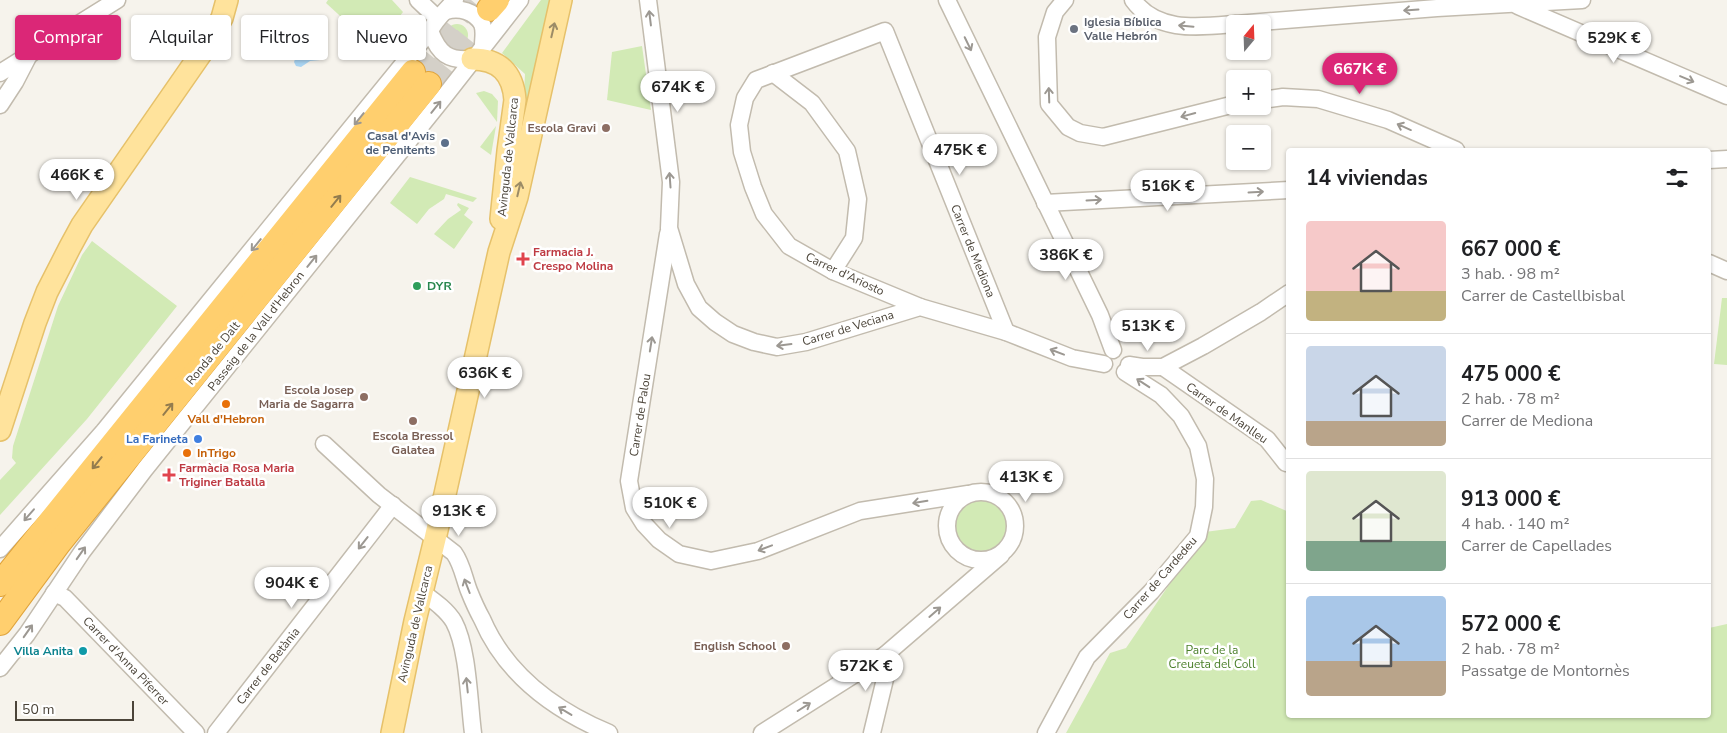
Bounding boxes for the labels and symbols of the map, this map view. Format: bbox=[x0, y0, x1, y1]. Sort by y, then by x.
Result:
one-way arrow bbox=[1403, 5, 1419, 15]
one-way arrow bbox=[645, 11, 655, 27]
place label: Iglesia Bíblica Valle Hebrón bbox=[1083, 14, 1162, 44]
north arrow bbox=[1226, 15, 1271, 60]
one-way arrow bbox=[1179, 21, 1195, 31]
one-way arrow bbox=[549, 22, 558, 38]
pin: 529K € bbox=[1573, 22, 1655, 64]
marker: Iglesia Bíblica Valle Hebrón bbox=[1068, 23, 1080, 35]
one-way arrow bbox=[964, 36, 973, 51]
pin: 667K € bbox=[1319, 52, 1401, 95]
pin: 674K € bbox=[637, 70, 719, 113]
one-way arrow bbox=[1679, 74, 1694, 84]
one-way arrow bbox=[1044, 88, 1053, 104]
street label: Avinguda de Vallcarca bbox=[494, 97, 522, 217]
one-way arrow bbox=[430, 101, 441, 114]
one-way arrow bbox=[1180, 111, 1196, 121]
one-way arrow bbox=[353, 112, 364, 125]
place label: Escola Gravi bbox=[528, 120, 596, 136]
one-way arrow bbox=[1397, 121, 1412, 131]
marker: Escola Gravi bbox=[600, 122, 612, 134]
place label: Casal d'Avis de Penitents bbox=[365, 128, 435, 158]
pin: 475K € bbox=[919, 134, 1001, 176]
marker: Casal d'Avis de Penitents bbox=[439, 137, 451, 149]
pin: 466K € bbox=[36, 158, 118, 201]
pin: 516K € bbox=[1127, 170, 1209, 212]
one-way arrow bbox=[665, 172, 675, 188]
one-way arrow bbox=[515, 181, 524, 197]
one-way arrow bbox=[1248, 187, 1264, 196]
one-way arrow bbox=[330, 195, 341, 208]
one-way arrow bbox=[1085, 196, 1101, 205]
street label: Carrer de Mediona bbox=[947, 202, 999, 300]
one-way arrow bbox=[250, 238, 261, 251]
pin: 386K € bbox=[1025, 238, 1107, 281]
place label: Farmacia J. Crespo Molina bbox=[533, 244, 613, 274]
street label: Carrer d'Ariosto bbox=[803, 249, 887, 299]
marker: Farmacia J. Crespo Molina bbox=[517, 253, 529, 265]
one-way arrow bbox=[306, 254, 317, 267]
street label: Passeig de la Vall d'Hebron bbox=[204, 268, 308, 394]
place label: DYR bbox=[427, 278, 452, 294]
marker: DYR bbox=[411, 280, 423, 292]
street label: Carrer de Veciana bbox=[800, 306, 896, 350]
pin: 513K € bbox=[1107, 310, 1189, 352]
street label: Ronda de Dalt bbox=[182, 317, 244, 388]
one-way arrow bbox=[647, 336, 657, 352]
one-way arrow bbox=[777, 340, 793, 350]
one-way arrow bbox=[1049, 347, 1065, 356]
pin: 636K € bbox=[444, 356, 526, 399]
street label: Carrer de Palou bbox=[626, 372, 654, 458]
one-way arrow bbox=[1136, 378, 1150, 388]
street label: Carrer de Manlleu bbox=[1183, 379, 1271, 447]
place label: Escola Josep Maria de Sagarra bbox=[259, 382, 354, 412]
marker: Escola Josep Maria de Sagarra bbox=[358, 391, 370, 403]
marker: Vall d'Hebron bbox=[220, 398, 232, 410]
one-way arrow bbox=[162, 403, 173, 416]
place label: Vall d'Hebron bbox=[187, 411, 264, 427]
marker: Escola Bressol Galatea bbox=[407, 415, 419, 427]
place label: Escola Bressol Galatea bbox=[373, 428, 454, 458]
place label: La Farineta bbox=[126, 431, 188, 447]
marker: La Farineta bbox=[192, 433, 204, 445]
place label: InTrigo bbox=[197, 445, 236, 461]
marker: InTrigo bbox=[181, 447, 193, 459]
one-way arrow bbox=[91, 457, 102, 470]
place label: Farmàcia Rosa Maria Triginer Batalla bbox=[179, 460, 294, 490]
pin: 413K € bbox=[985, 460, 1067, 503]
marker: Farmàcia Rosa Maria Triginer Batalla bbox=[163, 469, 175, 481]
pin: 510K € bbox=[629, 486, 711, 529]
pin: 913K € bbox=[418, 494, 500, 537]
one-way arrow bbox=[912, 497, 928, 507]
one-way arrow bbox=[24, 509, 35, 522]
street label: Carrer de Cardedeu bbox=[1120, 533, 1200, 623]
one-way arrow bbox=[358, 536, 369, 549]
one-way arrow bbox=[758, 544, 773, 553]
one-way arrow bbox=[76, 546, 86, 560]
street label: Avinguda de Vallcarca bbox=[394, 564, 436, 684]
pin: 904K € bbox=[251, 566, 333, 609]
one-way arrow bbox=[462, 579, 472, 594]
one-way arrow bbox=[928, 606, 941, 617]
street label: Carrer d'Anna Piferrer bbox=[79, 613, 173, 709]
street label: Carrer de Betània bbox=[233, 624, 303, 708]
one-way arrow bbox=[23, 625, 33, 639]
place label: English School bbox=[694, 638, 776, 654]
marker: English School bbox=[780, 640, 792, 652]
park label: Parc de la Creueta del Coll bbox=[1169, 642, 1256, 672]
place label: Villa Anita bbox=[13, 643, 73, 659]
marker: Villa Anita bbox=[77, 645, 89, 657]
pin: 572K € bbox=[825, 650, 907, 692]
one-way arrow bbox=[462, 677, 472, 693]
scale bar bbox=[15, 698, 134, 721]
one-way arrow bbox=[796, 702, 810, 712]
one-way arrow bbox=[559, 706, 573, 716]

